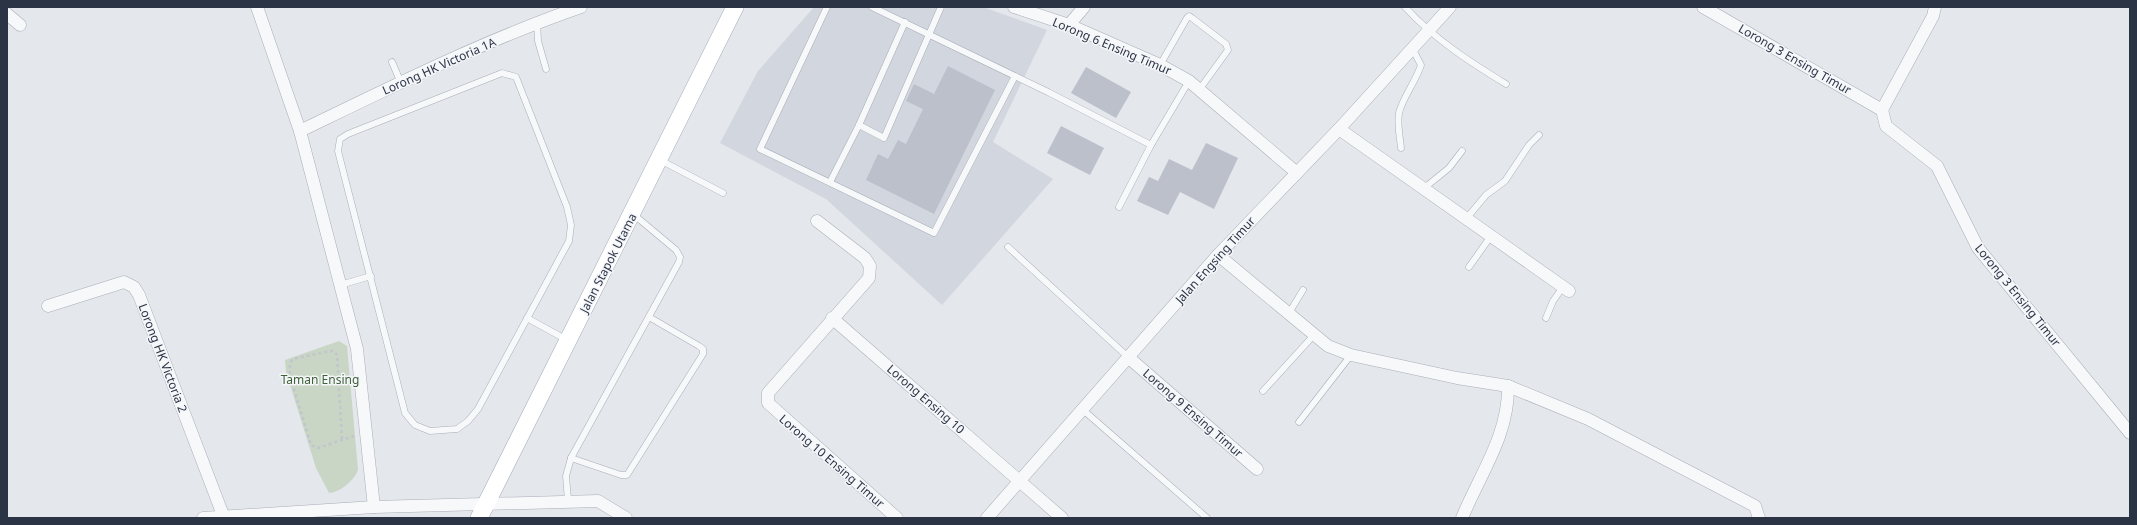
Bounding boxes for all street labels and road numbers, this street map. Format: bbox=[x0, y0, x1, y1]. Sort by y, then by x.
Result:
street label: Lorong 6 Ensing Timur bbox=[1050, 13, 1174, 79]
street label: Lorong 3 Ensing Timur bbox=[1735, 20, 1855, 98]
street label: Lorong HK Victoria 1A bbox=[379, 33, 499, 99]
street label: Jalan Stapok Utama bbox=[575, 210, 641, 317]
street label: Jalan Engsing Timur bbox=[1171, 213, 1259, 308]
street label: Lorong 3 Ensing Timur bbox=[1971, 240, 2065, 350]
street label: Lorong HK Victoria 2 bbox=[134, 301, 192, 415]
street label: Lorong Ensing 10 bbox=[883, 360, 969, 438]
street label: Lorong 9 Ensing Timur bbox=[1139, 365, 1247, 461]
street label: Lorong 10 Ensing Timur bbox=[776, 410, 888, 512]

